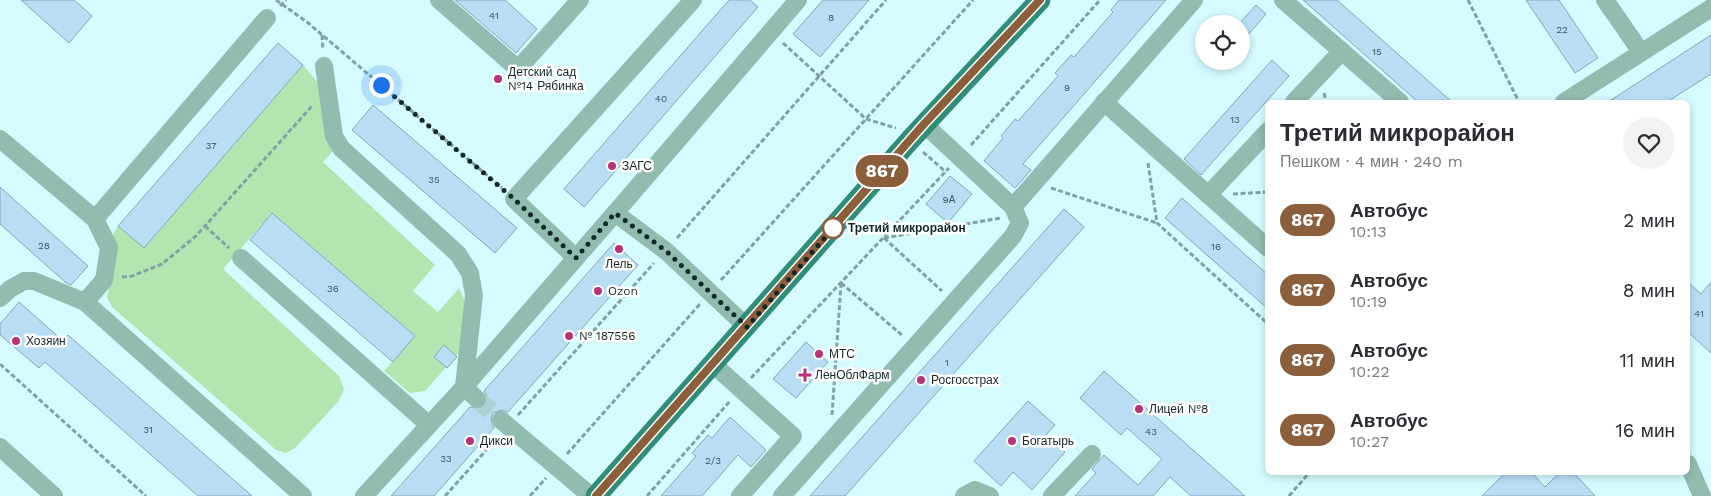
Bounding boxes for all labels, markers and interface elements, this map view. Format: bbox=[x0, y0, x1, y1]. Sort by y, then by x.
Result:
house number: 41 bbox=[489, 10, 499, 21]
house number: 8 bbox=[828, 12, 834, 23]
map controls bbox=[1195, 15, 1250, 70]
button: locate bbox=[1195, 15, 1250, 70]
house number: 22 bbox=[1556, 24, 1568, 35]
house number: 15 bbox=[1372, 46, 1382, 57]
place label: Детский сад №14 Рябинка bbox=[508, 65, 584, 93]
your location bbox=[369, 73, 394, 98]
marker: Детский сад №14 Рябинка bbox=[492, 73, 504, 85]
house number: 9 bbox=[1064, 82, 1070, 93]
house number: 40 bbox=[655, 93, 667, 104]
house number: 13 bbox=[1230, 114, 1240, 125]
button: heart bbox=[1623, 117, 1675, 169]
text: Третий микрорайон bbox=[1280, 119, 1515, 147]
house number: 37 bbox=[205, 140, 217, 151]
text: Пешком · 4 мин · 240 m bbox=[1280, 152, 1463, 171]
line badge: 867 bbox=[853, 155, 911, 187]
place label: ЗАГС bbox=[622, 159, 652, 173]
marker: ЗАГС bbox=[606, 160, 618, 172]
text: 867 bbox=[866, 160, 898, 181]
house number: 35 bbox=[428, 174, 440, 185]
house number: 9А bbox=[943, 194, 956, 205]
text: Автобус bbox=[1350, 199, 1428, 222]
text: 867 bbox=[1291, 209, 1324, 230]
text: 2 мин bbox=[1623, 209, 1675, 232]
marker: Третий микрорайон bbox=[822, 217, 844, 239]
place label: Третий микрорайон bbox=[848, 221, 966, 235]
text: 10:13 bbox=[1350, 222, 1387, 241]
house number: 28 bbox=[38, 240, 50, 251]
house number: 16 bbox=[1211, 241, 1221, 252]
marker: Лель bbox=[613, 243, 625, 255]
place label: Лель bbox=[605, 257, 633, 271]
text: Автобус bbox=[1350, 269, 1428, 292]
text: 867 bbox=[1291, 279, 1324, 300]
text: 8 мин bbox=[1623, 279, 1675, 302]
house number: 36 bbox=[327, 283, 339, 294]
place label: Ozon bbox=[608, 284, 638, 298]
marker: Ozon bbox=[592, 285, 604, 297]
text: 10:19 bbox=[1350, 292, 1387, 311]
house number: 41 bbox=[1694, 308, 1704, 319]
place label: № 187556 bbox=[579, 329, 636, 343]
marker: № 187556 bbox=[563, 330, 575, 342]
place label: Хозяин bbox=[26, 334, 66, 348]
marker: Хозяин bbox=[10, 335, 22, 347]
text: Автобус bbox=[1350, 339, 1428, 362]
place label: МТС bbox=[829, 347, 855, 361]
marker: МТС bbox=[813, 348, 825, 360]
text: 867 bbox=[1291, 349, 1324, 370]
text: 11 мин bbox=[1620, 349, 1675, 372]
house number: 1 bbox=[945, 357, 949, 368]
text: 10:22 bbox=[1350, 362, 1390, 381]
place label: ЛенОблФарм bbox=[815, 368, 890, 382]
marker: ЛенОблФарм bbox=[799, 369, 811, 381]
place label: Росгосстрах bbox=[931, 373, 999, 387]
marker: Росгосстрах bbox=[915, 374, 927, 386]
place label: Лицей №8 bbox=[1149, 402, 1208, 416]
marker: Лицей №8 bbox=[1133, 403, 1145, 415]
text: Автобус bbox=[1350, 409, 1428, 432]
text: 867 bbox=[1291, 419, 1324, 440]
text: 16 мин bbox=[1615, 419, 1675, 442]
house number: 31 bbox=[143, 424, 153, 435]
house number: 43 bbox=[1145, 426, 1157, 437]
text: 10:27 bbox=[1350, 432, 1389, 451]
place label: Дикси bbox=[480, 434, 513, 448]
place label: Богатырь bbox=[1022, 434, 1074, 448]
marker: Дикси bbox=[464, 435, 476, 447]
marker: Богатырь bbox=[1006, 435, 1018, 447]
house number: 33 bbox=[440, 453, 452, 464]
house number: 2/3 bbox=[705, 455, 721, 466]

